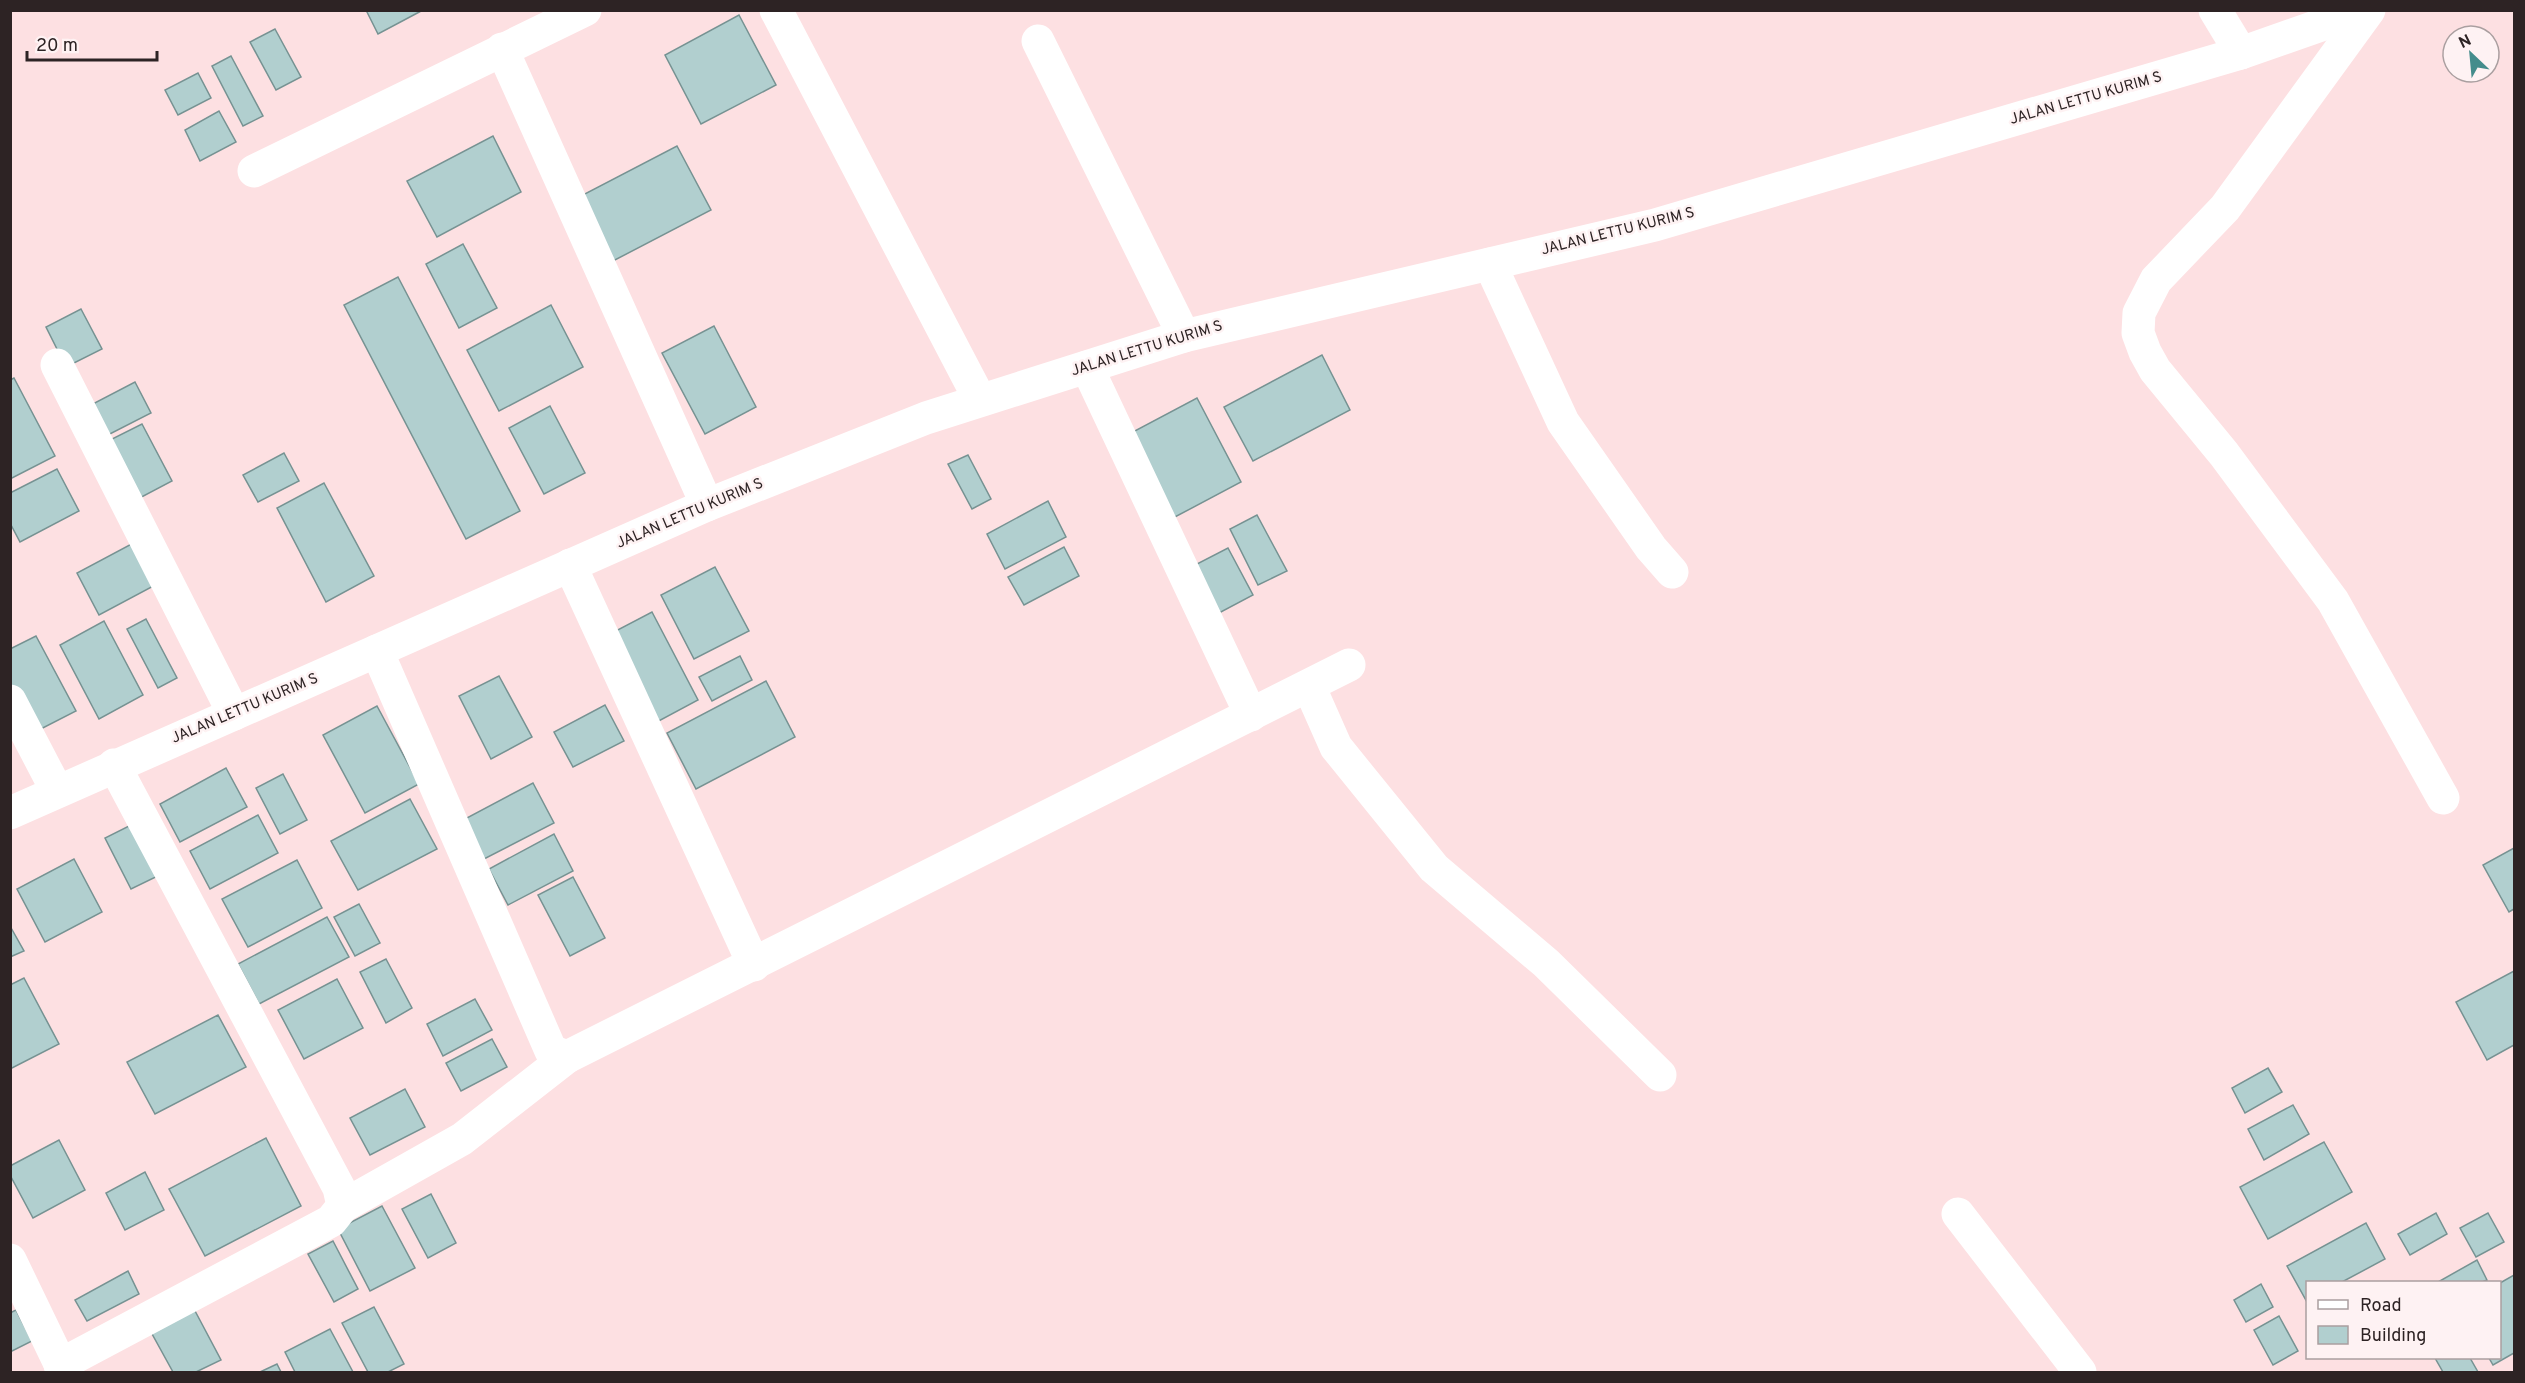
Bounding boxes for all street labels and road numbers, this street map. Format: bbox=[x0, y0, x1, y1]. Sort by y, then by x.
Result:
street label: JALAN LETTU KURIM S bbox=[2008, 68, 2164, 130]
street label: JALAN LETTU KURIM S bbox=[1539, 204, 1697, 260]
street label: JALAN LETTU KURIM S bbox=[1069, 317, 1225, 381]
street label: JALAN LETTU KURIM S bbox=[614, 474, 766, 554]
street label: JALAN LETTU KURIM S bbox=[169, 669, 321, 749]

